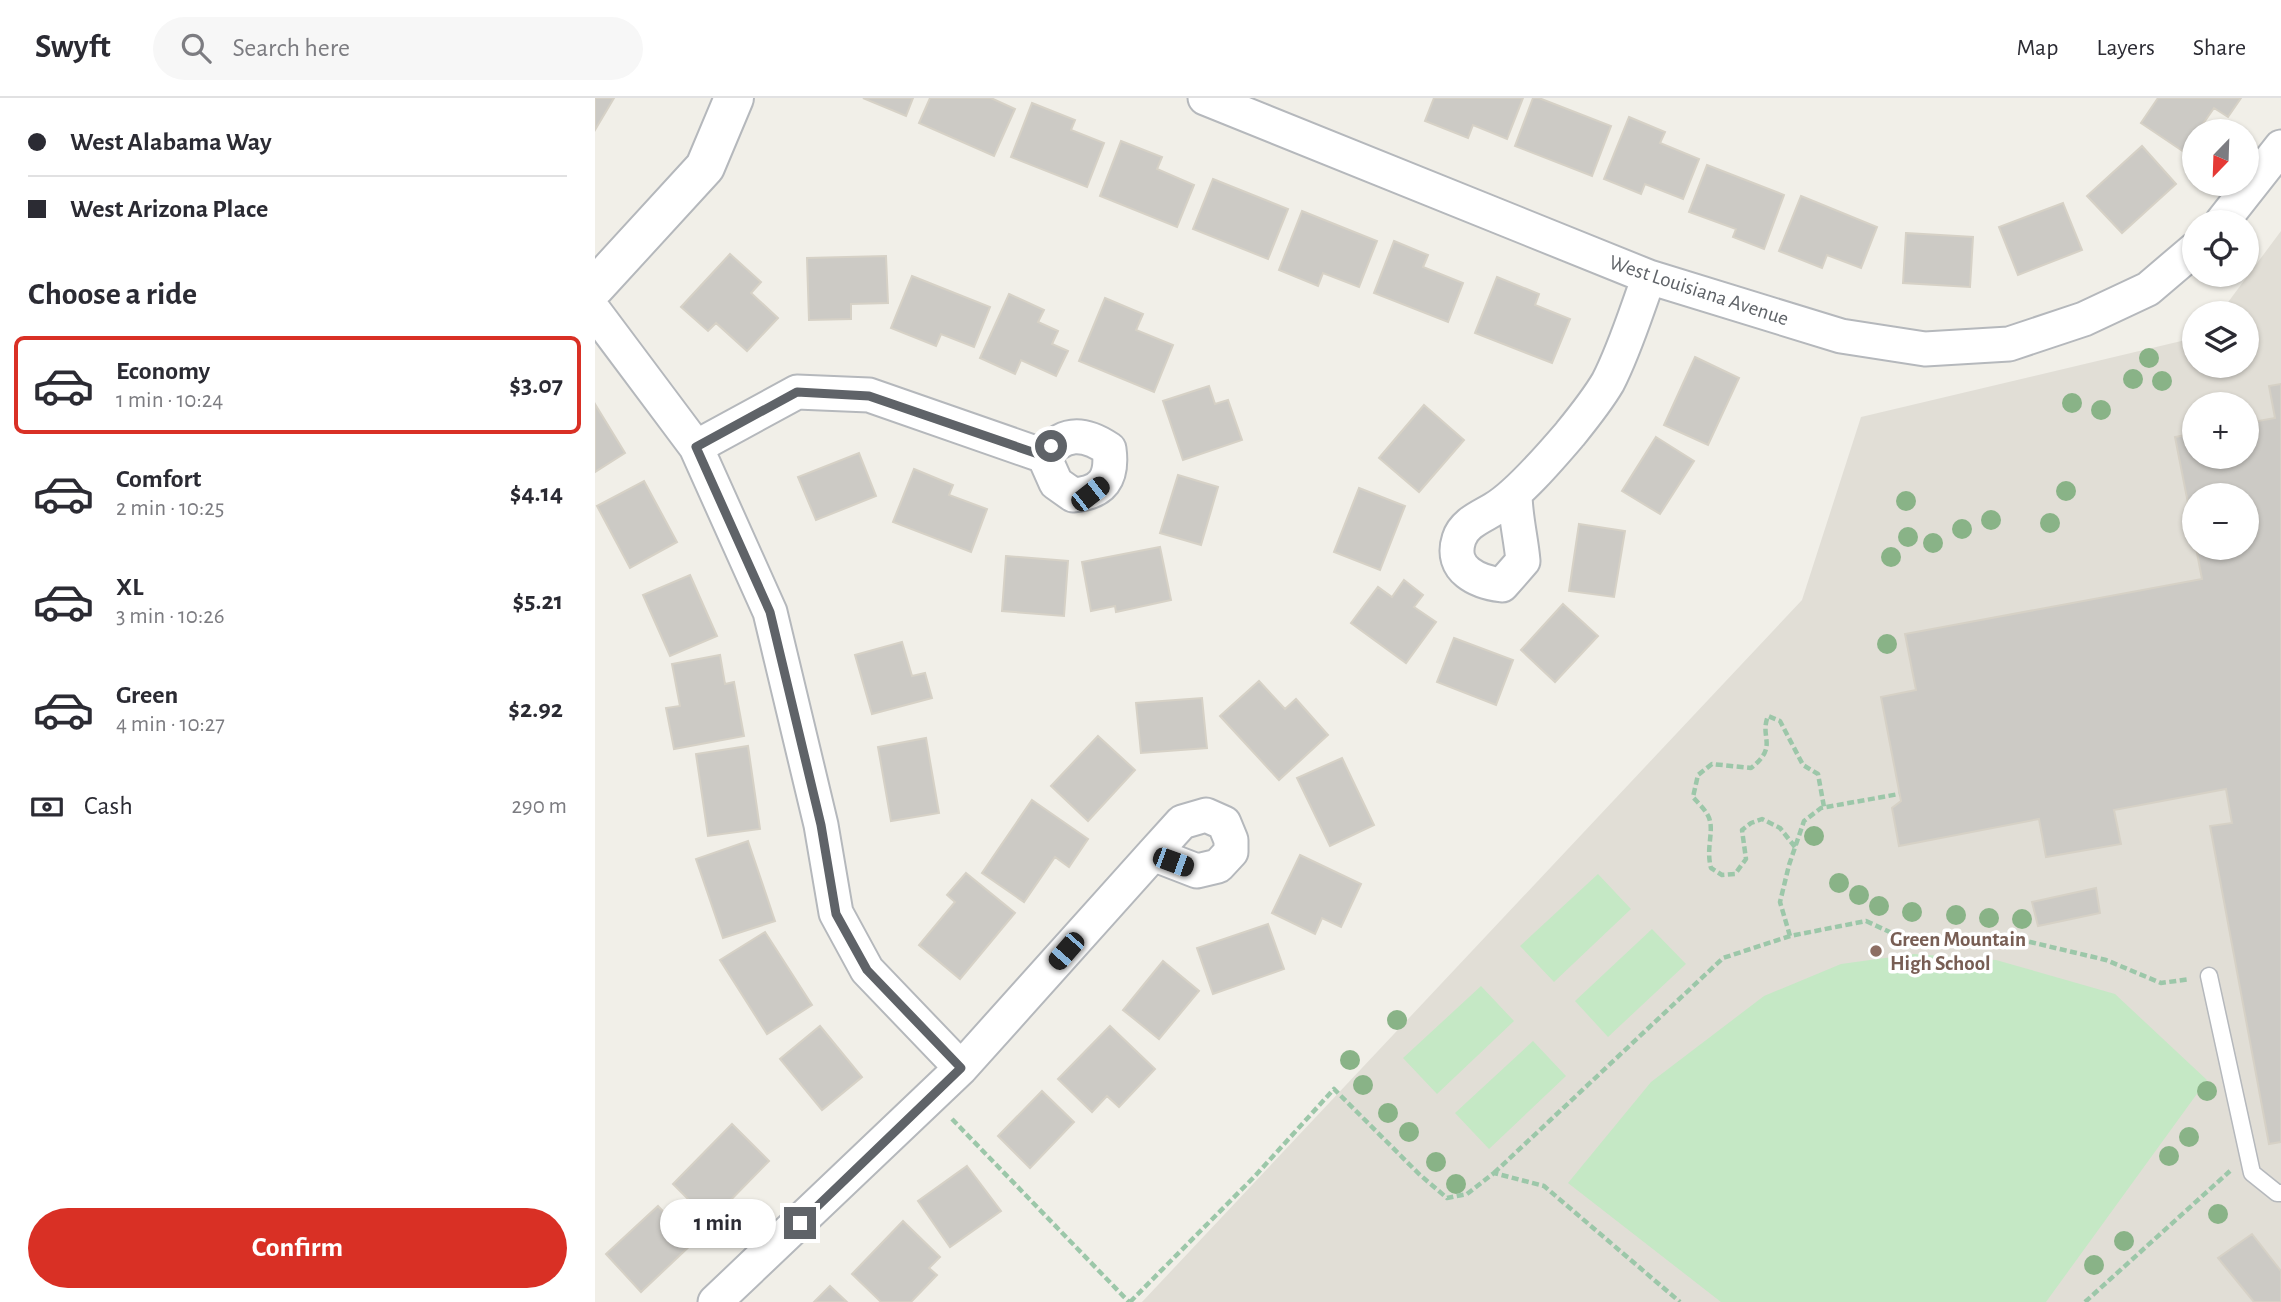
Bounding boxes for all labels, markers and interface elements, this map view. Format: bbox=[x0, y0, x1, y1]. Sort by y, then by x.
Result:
search box bbox=[153, 17, 643, 80]
icon: search bbox=[177, 29, 215, 67]
text: Swyft bbox=[35, 31, 111, 64]
text: Search here bbox=[233, 35, 350, 61]
text: Map bbox=[2016, 36, 2058, 60]
text: Layers bbox=[2096, 36, 2155, 60]
text: Share bbox=[2193, 36, 2246, 60]
north arrow bbox=[2182, 119, 2259, 196]
map controls bbox=[2182, 119, 2259, 560]
text: West Alabama Way bbox=[70, 129, 272, 155]
text: West Arizona Place bbox=[70, 196, 268, 222]
button: locate bbox=[2182, 210, 2259, 287]
street label: West Louisiana Avenue bbox=[1606, 252, 1791, 329]
text: Choose a ride bbox=[28, 278, 197, 310]
button: layers bbox=[2182, 301, 2259, 378]
icon: car bbox=[32, 354, 95, 417]
text: Economy bbox=[116, 358, 210, 384]
text: $3.07 bbox=[509, 372, 563, 398]
text: 1 min · 10:24 bbox=[116, 389, 223, 412]
button: + bbox=[2182, 392, 2259, 469]
route start bbox=[1035, 430, 1067, 462]
icon: car bbox=[32, 462, 95, 525]
text: Comfort bbox=[116, 466, 201, 492]
car bbox=[1067, 473, 1114, 515]
text: $4.14 bbox=[510, 480, 563, 506]
button: − bbox=[2182, 483, 2259, 560]
text: 2 min · 10:25 bbox=[116, 497, 224, 520]
icon: car bbox=[32, 570, 95, 633]
text: XL bbox=[116, 574, 143, 600]
text: $5.21 bbox=[513, 588, 563, 614]
text: 3 min · 10:26 bbox=[116, 605, 225, 628]
icon: car bbox=[32, 678, 95, 741]
text: Green bbox=[116, 682, 178, 708]
text: $2.92 bbox=[508, 696, 563, 722]
text: 4 min · 10:27 bbox=[116, 713, 225, 736]
icon: cash bbox=[28, 788, 66, 826]
text: Cash bbox=[84, 793, 133, 819]
text: 290 m bbox=[511, 795, 567, 818]
car bbox=[1150, 845, 1197, 879]
car bbox=[1045, 928, 1088, 974]
place label: Green Mountain High School bbox=[1890, 929, 2026, 974]
marker: Green Mountain High School bbox=[1868, 943, 1884, 959]
callout: 1 min bbox=[660, 1198, 775, 1248]
route end bbox=[784, 1207, 816, 1239]
button: Confirm bbox=[28, 1208, 567, 1288]
text: 1 min bbox=[694, 1212, 742, 1235]

